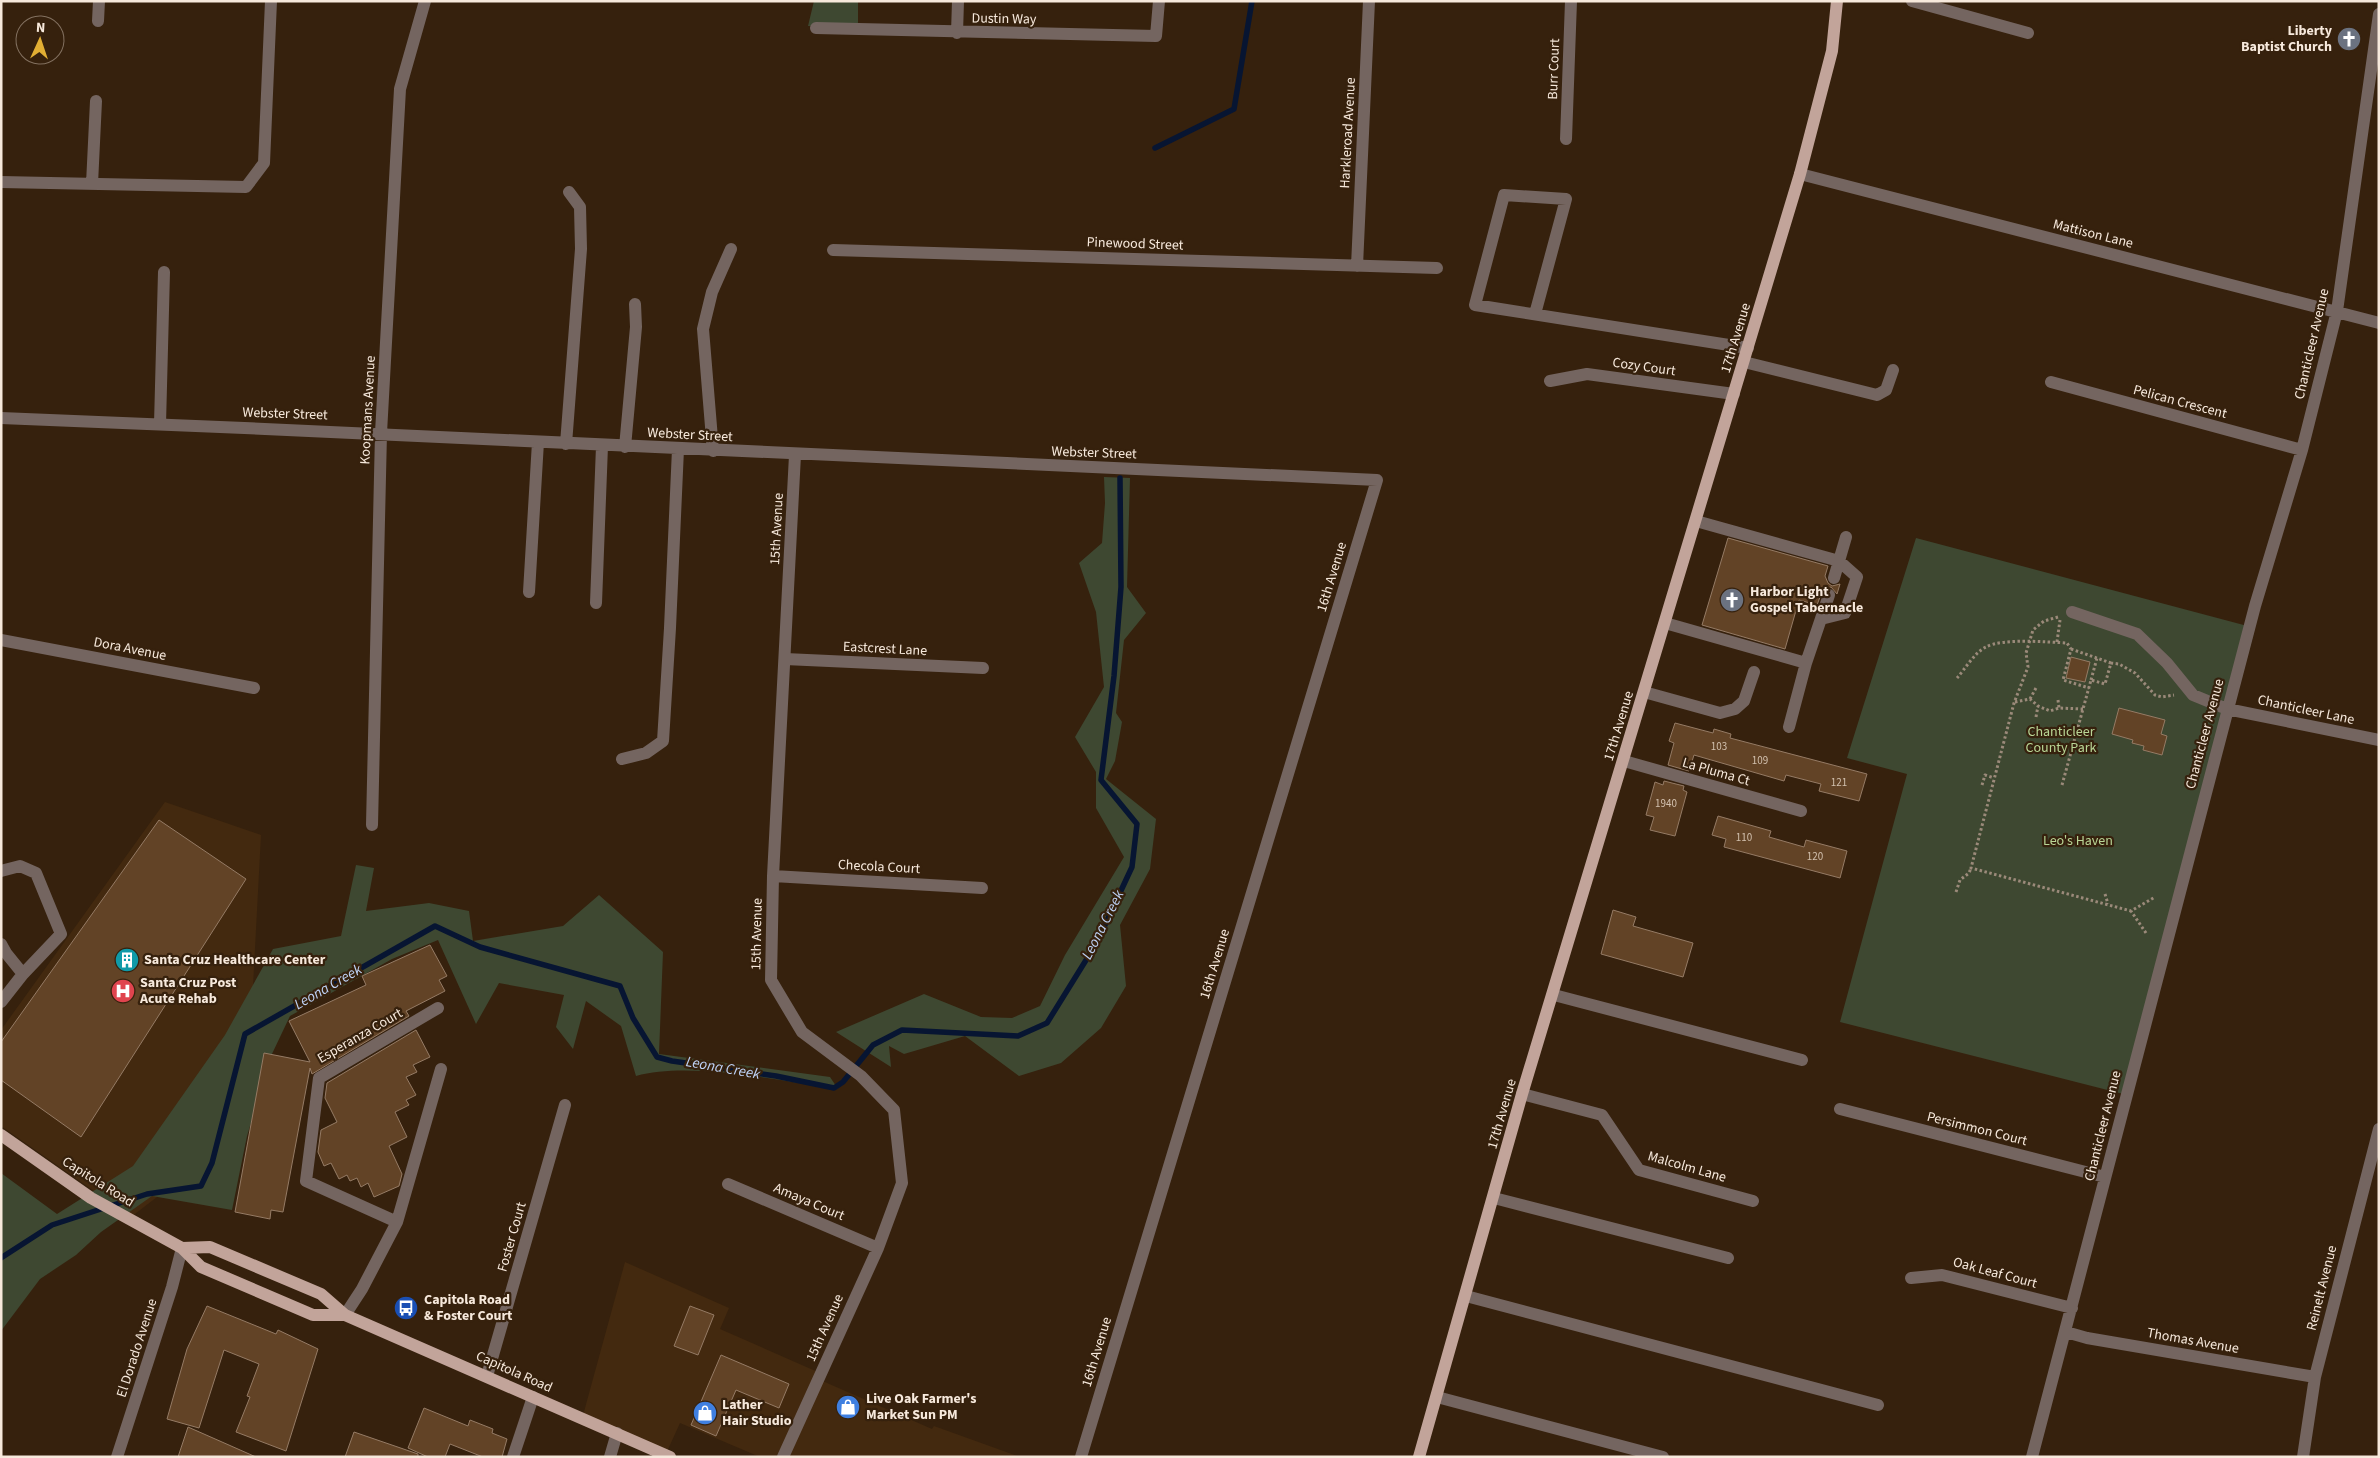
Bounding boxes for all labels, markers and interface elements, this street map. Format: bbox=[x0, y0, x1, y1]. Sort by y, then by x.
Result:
street label: Dustin Way bbox=[971, 8, 1037, 30]
north arrow bbox=[15, 15, 65, 65]
text: N bbox=[35, 18, 46, 38]
place label: Liberty Baptist Church bbox=[2241, 21, 2333, 57]
church icon: Liberty Baptist Church bbox=[2336, 26, 2362, 52]
street label: Burr Court bbox=[1543, 38, 1565, 100]
street label: Harkleroad Avenue bbox=[1335, 77, 1361, 189]
street label: Mattison Lane bbox=[2051, 214, 2135, 254]
street label: Pinewood Street bbox=[1086, 232, 1184, 256]
street label: Chanticleer Avenue bbox=[2290, 287, 2334, 401]
street label: 17th Avenue bbox=[1716, 300, 1756, 375]
street label: Cozy Court bbox=[1611, 353, 1677, 381]
street label: Koopmans Avenue bbox=[355, 355, 381, 465]
street label: Pelican Crescent bbox=[2131, 380, 2229, 424]
street label: Webster Street bbox=[242, 403, 328, 425]
street label: Webster Street bbox=[647, 423, 733, 447]
street label: Webster Street bbox=[1051, 442, 1137, 464]
street label: 15th Avenue bbox=[765, 492, 789, 566]
street label: 16th Avenue bbox=[1312, 539, 1352, 614]
place label: Harbor Light Gospel Tabernacle bbox=[1750, 582, 1863, 618]
church icon: Harbor Light Gospel Tabernacle bbox=[1719, 587, 1745, 613]
street label: Dora Avenue bbox=[92, 632, 168, 666]
street label: Eastcrest Lane bbox=[842, 637, 928, 661]
street label: Chanticleer Avenue bbox=[2181, 677, 2229, 791]
street label: 17th Avenue bbox=[1599, 688, 1639, 763]
street label: Chanticleer Lane bbox=[2256, 690, 2356, 730]
park label: Chanticleer County Park bbox=[2025, 722, 2097, 758]
house number: 103 bbox=[1711, 739, 1727, 754]
street label: La Pluma Ct bbox=[1680, 753, 1752, 791]
house number: 109 bbox=[1752, 753, 1768, 768]
house number: 121 bbox=[1831, 775, 1847, 790]
house number: 1940 bbox=[1655, 796, 1677, 811]
house number: 110 bbox=[1736, 830, 1752, 845]
park label: Leo's Haven bbox=[2043, 831, 2113, 851]
house number: 120 bbox=[1807, 849, 1823, 864]
street label: Checola Court bbox=[837, 855, 921, 879]
water label: Leona Creek bbox=[1077, 886, 1130, 963]
street label: 15th Avenue bbox=[746, 898, 768, 970]
street label: 16th Avenue bbox=[1195, 926, 1235, 1001]
building icon: Santa Cruz Healthcare Center bbox=[114, 947, 140, 973]
place label: Santa Cruz Healthcare Center bbox=[144, 950, 326, 970]
water label: Leona Creek bbox=[290, 959, 367, 1015]
place label: Santa Cruz Post Acute Rehab bbox=[139, 973, 237, 1009]
hospital icon: Santa Cruz Post Acute Rehab bbox=[110, 978, 136, 1004]
street label: Esperanza Court bbox=[314, 1003, 407, 1069]
water label: Leona Creek bbox=[684, 1051, 763, 1085]
street label: Chanticleer Avenue bbox=[2080, 1069, 2126, 1183]
street label: 17th Avenue bbox=[1482, 1076, 1522, 1151]
street label: Persimmon Court bbox=[1925, 1107, 2029, 1151]
street label: Malcolm Lane bbox=[1645, 1146, 1729, 1188]
street label: Capitola Road bbox=[58, 1152, 138, 1212]
street label: Amaya Court bbox=[770, 1178, 848, 1226]
street label: Foster Court bbox=[492, 1199, 532, 1274]
street label: Reinelt Avenue bbox=[2302, 1243, 2342, 1333]
street label: Oak Leaf Court bbox=[1951, 1252, 2039, 1294]
place label: Capitola Road & Foster Court bbox=[424, 1290, 513, 1326]
street label: 15th Avenue bbox=[801, 1291, 849, 1365]
bus stop icon: Capitola Road & Foster Court bbox=[393, 1295, 419, 1321]
street label: El Dorado Avenue bbox=[112, 1296, 162, 1400]
street label: 16th Avenue bbox=[1077, 1314, 1117, 1389]
street label: Thomas Avenue bbox=[2145, 1323, 2241, 1359]
street label: Capitola Road bbox=[473, 1346, 555, 1398]
place label: Live Oak Farmer's Market Sun PM bbox=[866, 1389, 977, 1425]
shop icon: Live Oak Farmer's Market Sun PM bbox=[835, 1394, 861, 1420]
place label: Lather Hair Studio bbox=[722, 1395, 792, 1431]
shop icon: Lather Hair Studio bbox=[692, 1400, 718, 1426]

